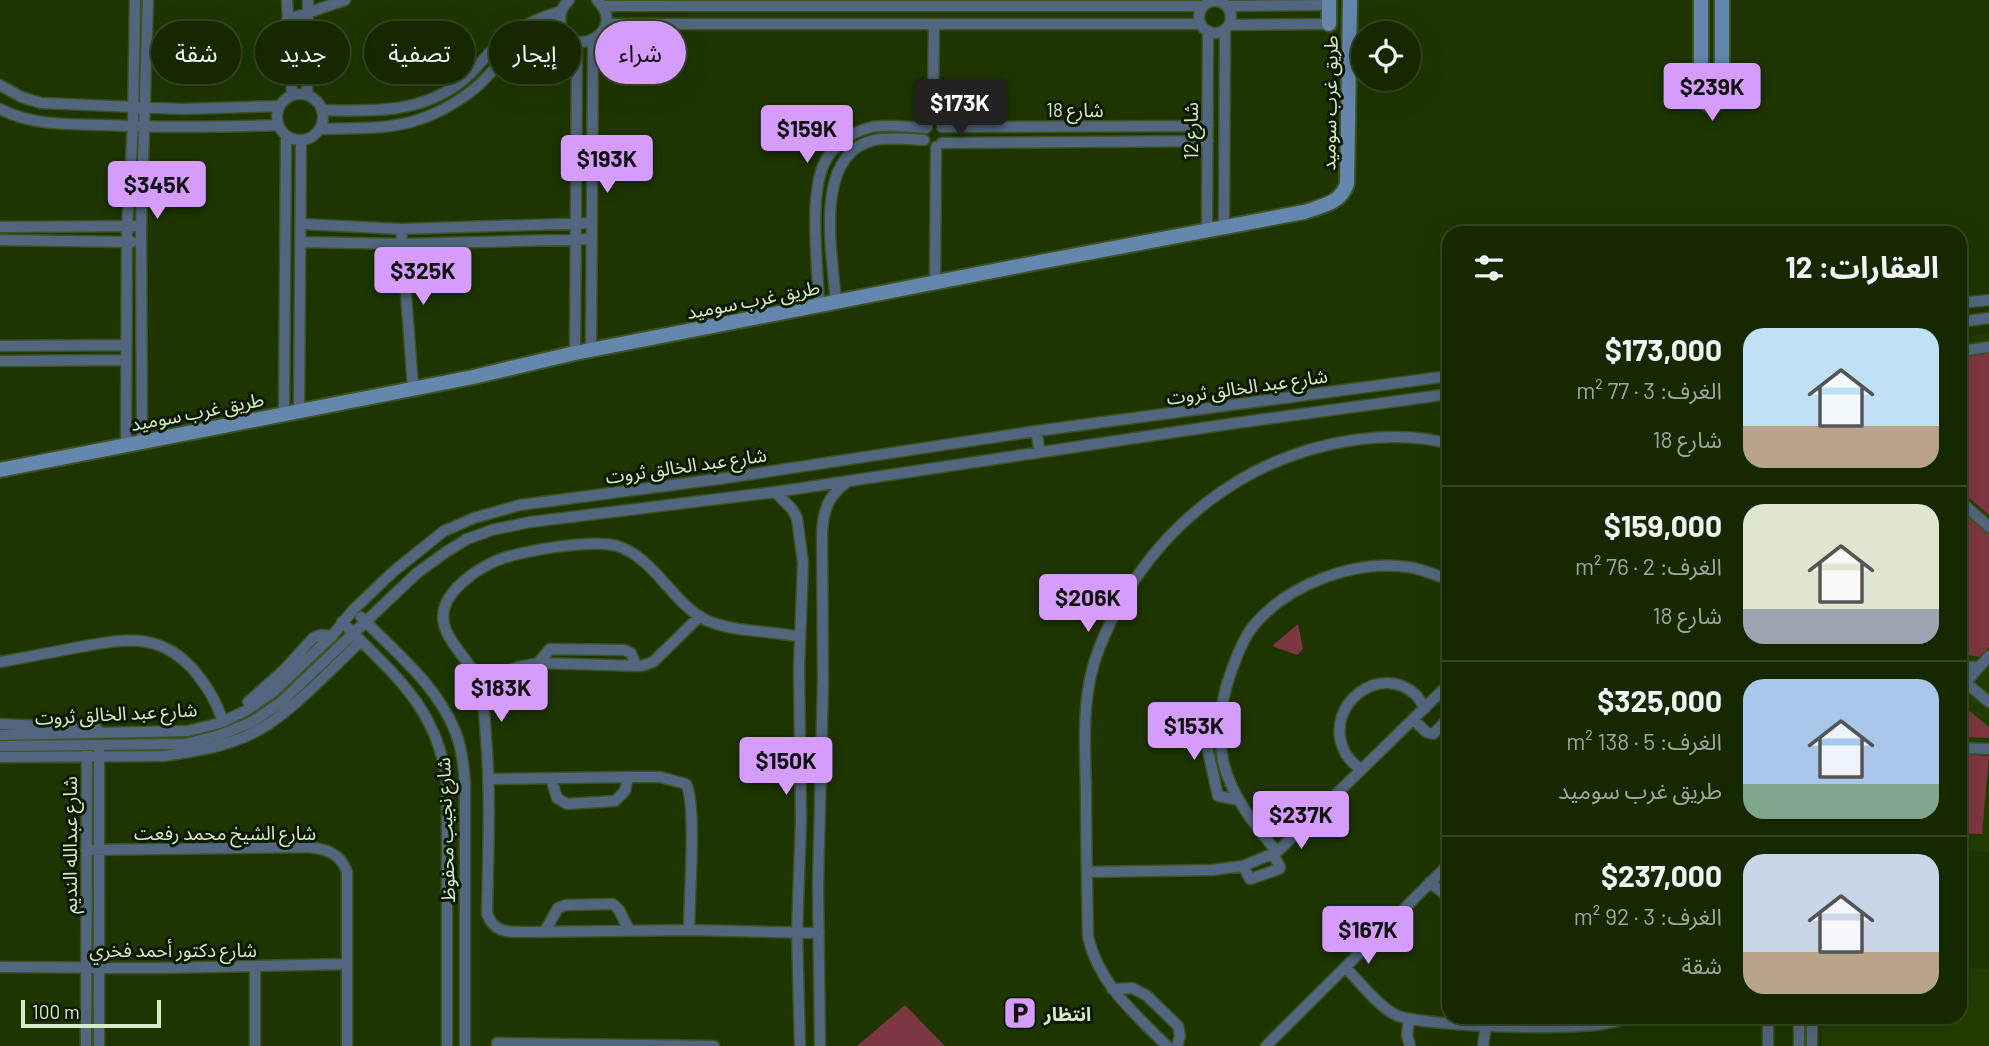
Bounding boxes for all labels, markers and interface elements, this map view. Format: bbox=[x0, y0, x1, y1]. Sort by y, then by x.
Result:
chip: شقة bbox=[151, 21, 241, 84]
chip: جديد bbox=[255, 21, 350, 84]
chip: تصفية bbox=[364, 21, 475, 84]
chip: إيجار bbox=[489, 21, 581, 84]
chip: شراء bbox=[595, 21, 686, 84]
map controls bbox=[1351, 21, 1421, 91]
button: locate bbox=[1351, 21, 1421, 91]
street label: طريق غرب سوميد bbox=[1316, 35, 1343, 171]
pin: $239K bbox=[1663, 64, 1761, 123]
text: $239K bbox=[1680, 72, 1744, 100]
pin: $173K bbox=[911, 80, 1009, 139]
text: $173K bbox=[930, 88, 990, 116]
street label: شارع 18 bbox=[1046, 98, 1104, 124]
street label: شارع 12 bbox=[1179, 102, 1205, 160]
pin: $159K bbox=[758, 106, 856, 165]
text: $159K bbox=[777, 114, 837, 142]
pin: $193K bbox=[558, 136, 656, 195]
text: $193K bbox=[577, 144, 637, 172]
pin: $345K bbox=[108, 162, 206, 221]
text: $345K bbox=[124, 170, 190, 198]
pin: $325K bbox=[374, 247, 472, 307]
text: العقارات: 12 bbox=[1785, 248, 1939, 284]
icon: filters bbox=[1470, 249, 1508, 287]
text: $325K bbox=[390, 256, 456, 284]
street label: طريق غرب سوميد bbox=[684, 275, 822, 324]
text: $173,000 bbox=[1605, 331, 1722, 367]
icon: home bbox=[1799, 356, 1883, 440]
street label: شارع عبد الخالق ثروت bbox=[1165, 363, 1330, 412]
text: الغرف: 3 · 77 m² bbox=[1576, 376, 1722, 404]
street label: طريق غرب سوميد bbox=[128, 387, 266, 436]
text: شارع 18 bbox=[1653, 425, 1722, 453]
street label: شارع عبد الخالق ثروت bbox=[604, 442, 769, 491]
text: $159,000 bbox=[1604, 507, 1722, 543]
icon: home bbox=[1799, 532, 1883, 616]
text: الغرف: 2 · 76 m² bbox=[1575, 552, 1722, 580]
pin: $206K bbox=[1039, 574, 1137, 634]
text: $206K bbox=[1055, 583, 1121, 611]
text: شارع 18 bbox=[1653, 601, 1722, 629]
pin: $183K bbox=[452, 664, 550, 724]
text: $183K bbox=[471, 673, 531, 701]
text: $325,000 bbox=[1597, 682, 1722, 718]
street label: شارع عبد الخالق ثروت bbox=[34, 697, 198, 732]
pin: $153K bbox=[1145, 702, 1243, 762]
icon: home bbox=[1799, 707, 1883, 791]
text: $153K bbox=[1164, 711, 1224, 739]
text: الغرف: 5 · 138 m² bbox=[1566, 727, 1722, 755]
pin: $150K bbox=[737, 738, 835, 797]
text: $150K bbox=[755, 746, 817, 774]
street label: شارع نجيب محفوظ bbox=[431, 757, 462, 903]
street label: شارع عبدالله النديم bbox=[58, 776, 85, 914]
text: طريق غرب سوميد bbox=[1558, 776, 1722, 804]
pin: $237K bbox=[1252, 792, 1350, 851]
text: $237K bbox=[1269, 800, 1333, 828]
street label: شارع الشيخ محمد رفعت bbox=[134, 821, 316, 848]
text: $237,000 bbox=[1601, 857, 1722, 893]
icon: home bbox=[1799, 882, 1883, 966]
text: الغرف: 3 · 92 m² bbox=[1574, 902, 1722, 930]
pin: $167K bbox=[1319, 906, 1417, 966]
text: $167K bbox=[1338, 915, 1398, 943]
street label: شارع دكتور أحمد فخري bbox=[89, 938, 257, 965]
text: شقة bbox=[1681, 951, 1722, 979]
parking icon: انتظار bbox=[1001, 994, 1039, 1032]
scale bar bbox=[21, 997, 161, 1029]
text: 100 m bbox=[32, 1000, 80, 1023]
place label: انتظار bbox=[1043, 1002, 1091, 1026]

